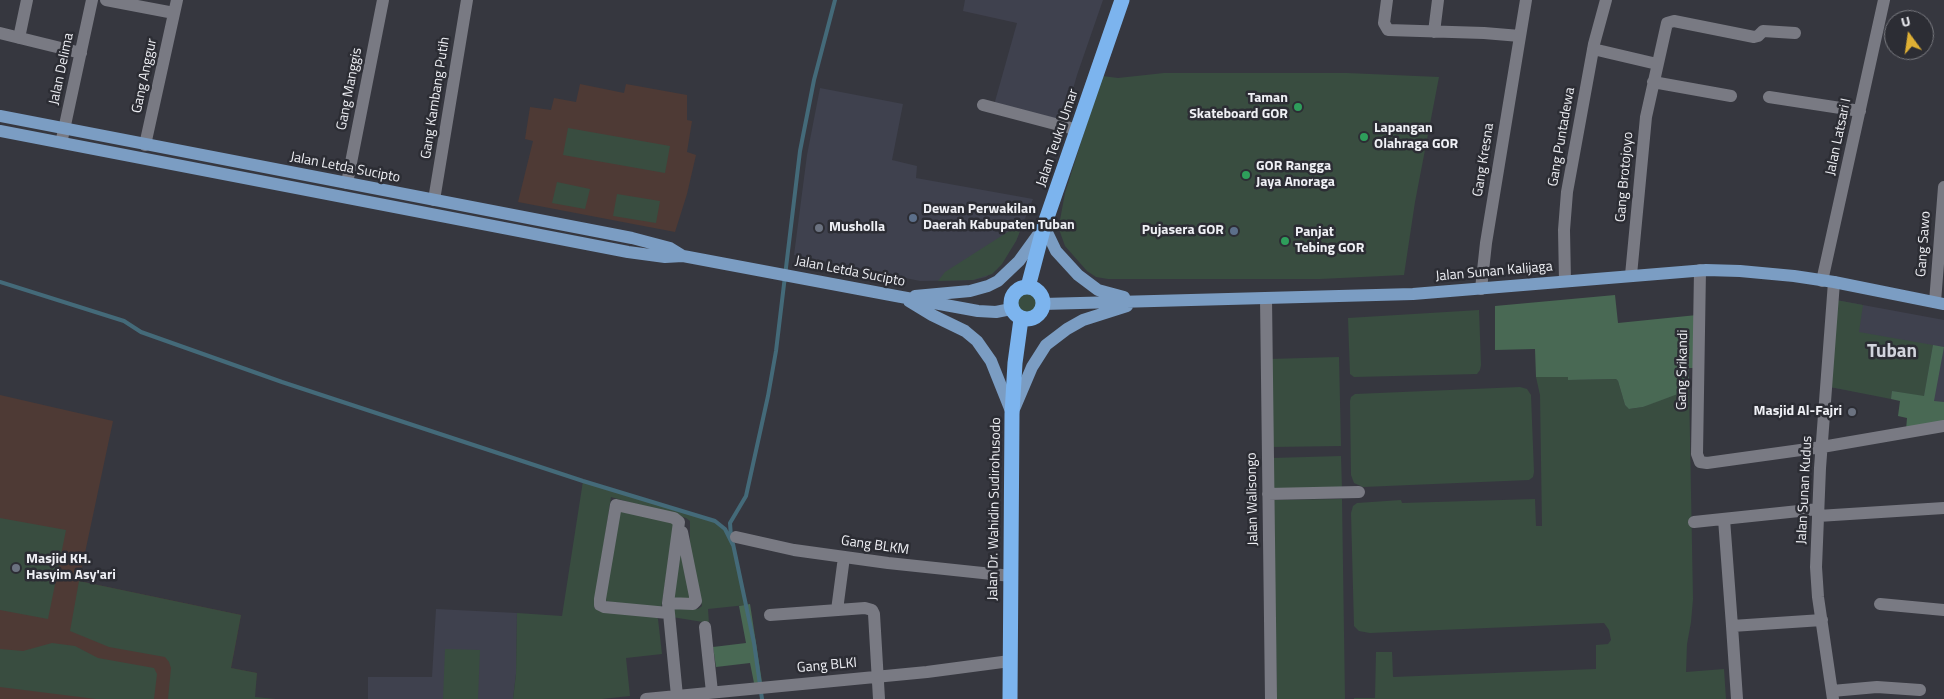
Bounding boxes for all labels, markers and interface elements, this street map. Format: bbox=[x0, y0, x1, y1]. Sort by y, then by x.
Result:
north arrow bbox=[1884, 10, 1934, 60]
text: U bbox=[1899, 10, 1912, 32]
street label: Jalan Delima bbox=[46, 32, 78, 106]
street label: Gang Kambang Putih bbox=[418, 36, 454, 160]
street label: Gang Anggur bbox=[129, 37, 161, 115]
street label: Gang Manggis bbox=[334, 46, 366, 132]
street label: Gang Puntadewa bbox=[1545, 86, 1579, 188]
street label: Jalan Teuku Umar bbox=[1033, 87, 1083, 189]
place label: Taman Skateboard GOR bbox=[1189, 91, 1288, 124]
street label: Jalan Latsari I bbox=[1823, 97, 1855, 177]
marker: Taman Skateboard GOR bbox=[1292, 101, 1304, 113]
place label: Lapangan Olahraga GOR bbox=[1374, 121, 1458, 154]
street label: Gang Kresna bbox=[1470, 122, 1498, 198]
marker: Lapangan Olahraga GOR bbox=[1358, 131, 1370, 143]
street label: Gang Brotojoyo bbox=[1613, 131, 1637, 223]
street label: Jalan Letda Sucipto bbox=[289, 149, 401, 187]
place label: GOR Rangga Jaya Anoraga bbox=[1256, 159, 1335, 192]
marker: GOR Rangga Jaya Anoraga bbox=[1240, 169, 1252, 181]
place label: Dewan Perwakilan Daerah Kabupaten Tuban bbox=[923, 202, 1075, 234]
street label: Gang Sawo bbox=[1913, 210, 1935, 278]
marker: Dewan Perwakilan Daerah Kabupaten Tuban bbox=[907, 212, 919, 224]
place label: Musholla bbox=[829, 220, 885, 236]
marker: Musholla bbox=[813, 222, 825, 234]
place label: Pujasera GOR bbox=[1142, 223, 1224, 239]
marker: Pujasera GOR bbox=[1228, 225, 1240, 237]
place label: Panjat Tebing GOR bbox=[1295, 225, 1364, 258]
marker: Panjat Tebing GOR bbox=[1279, 235, 1291, 247]
street label: Jalan Letda Sucipto bbox=[794, 253, 906, 291]
street label: Jalan Sunan Kalijaga bbox=[1435, 259, 1553, 285]
street label: Gang Srikandi bbox=[1674, 330, 1692, 410]
district label: Tuban bbox=[1867, 341, 1917, 363]
place label: Masjid Al-Fajri bbox=[1754, 404, 1842, 420]
marker: Masjid Al-Fajri bbox=[1846, 406, 1858, 418]
street label: Jalan Dr. Wahidin Sudirohusodo bbox=[985, 417, 1005, 601]
street label: Jalan Sunan Kudus bbox=[1794, 435, 1816, 545]
street label: Jalan Walisongo bbox=[1244, 452, 1262, 546]
street label: Gang BLKM bbox=[840, 533, 910, 559]
place label: Masjid KH. Hasyim Asy'ari bbox=[26, 552, 116, 584]
marker: Masjid KH. Hasyim Asy'ari bbox=[10, 562, 22, 574]
street label: Gang BLKI bbox=[796, 655, 858, 677]

